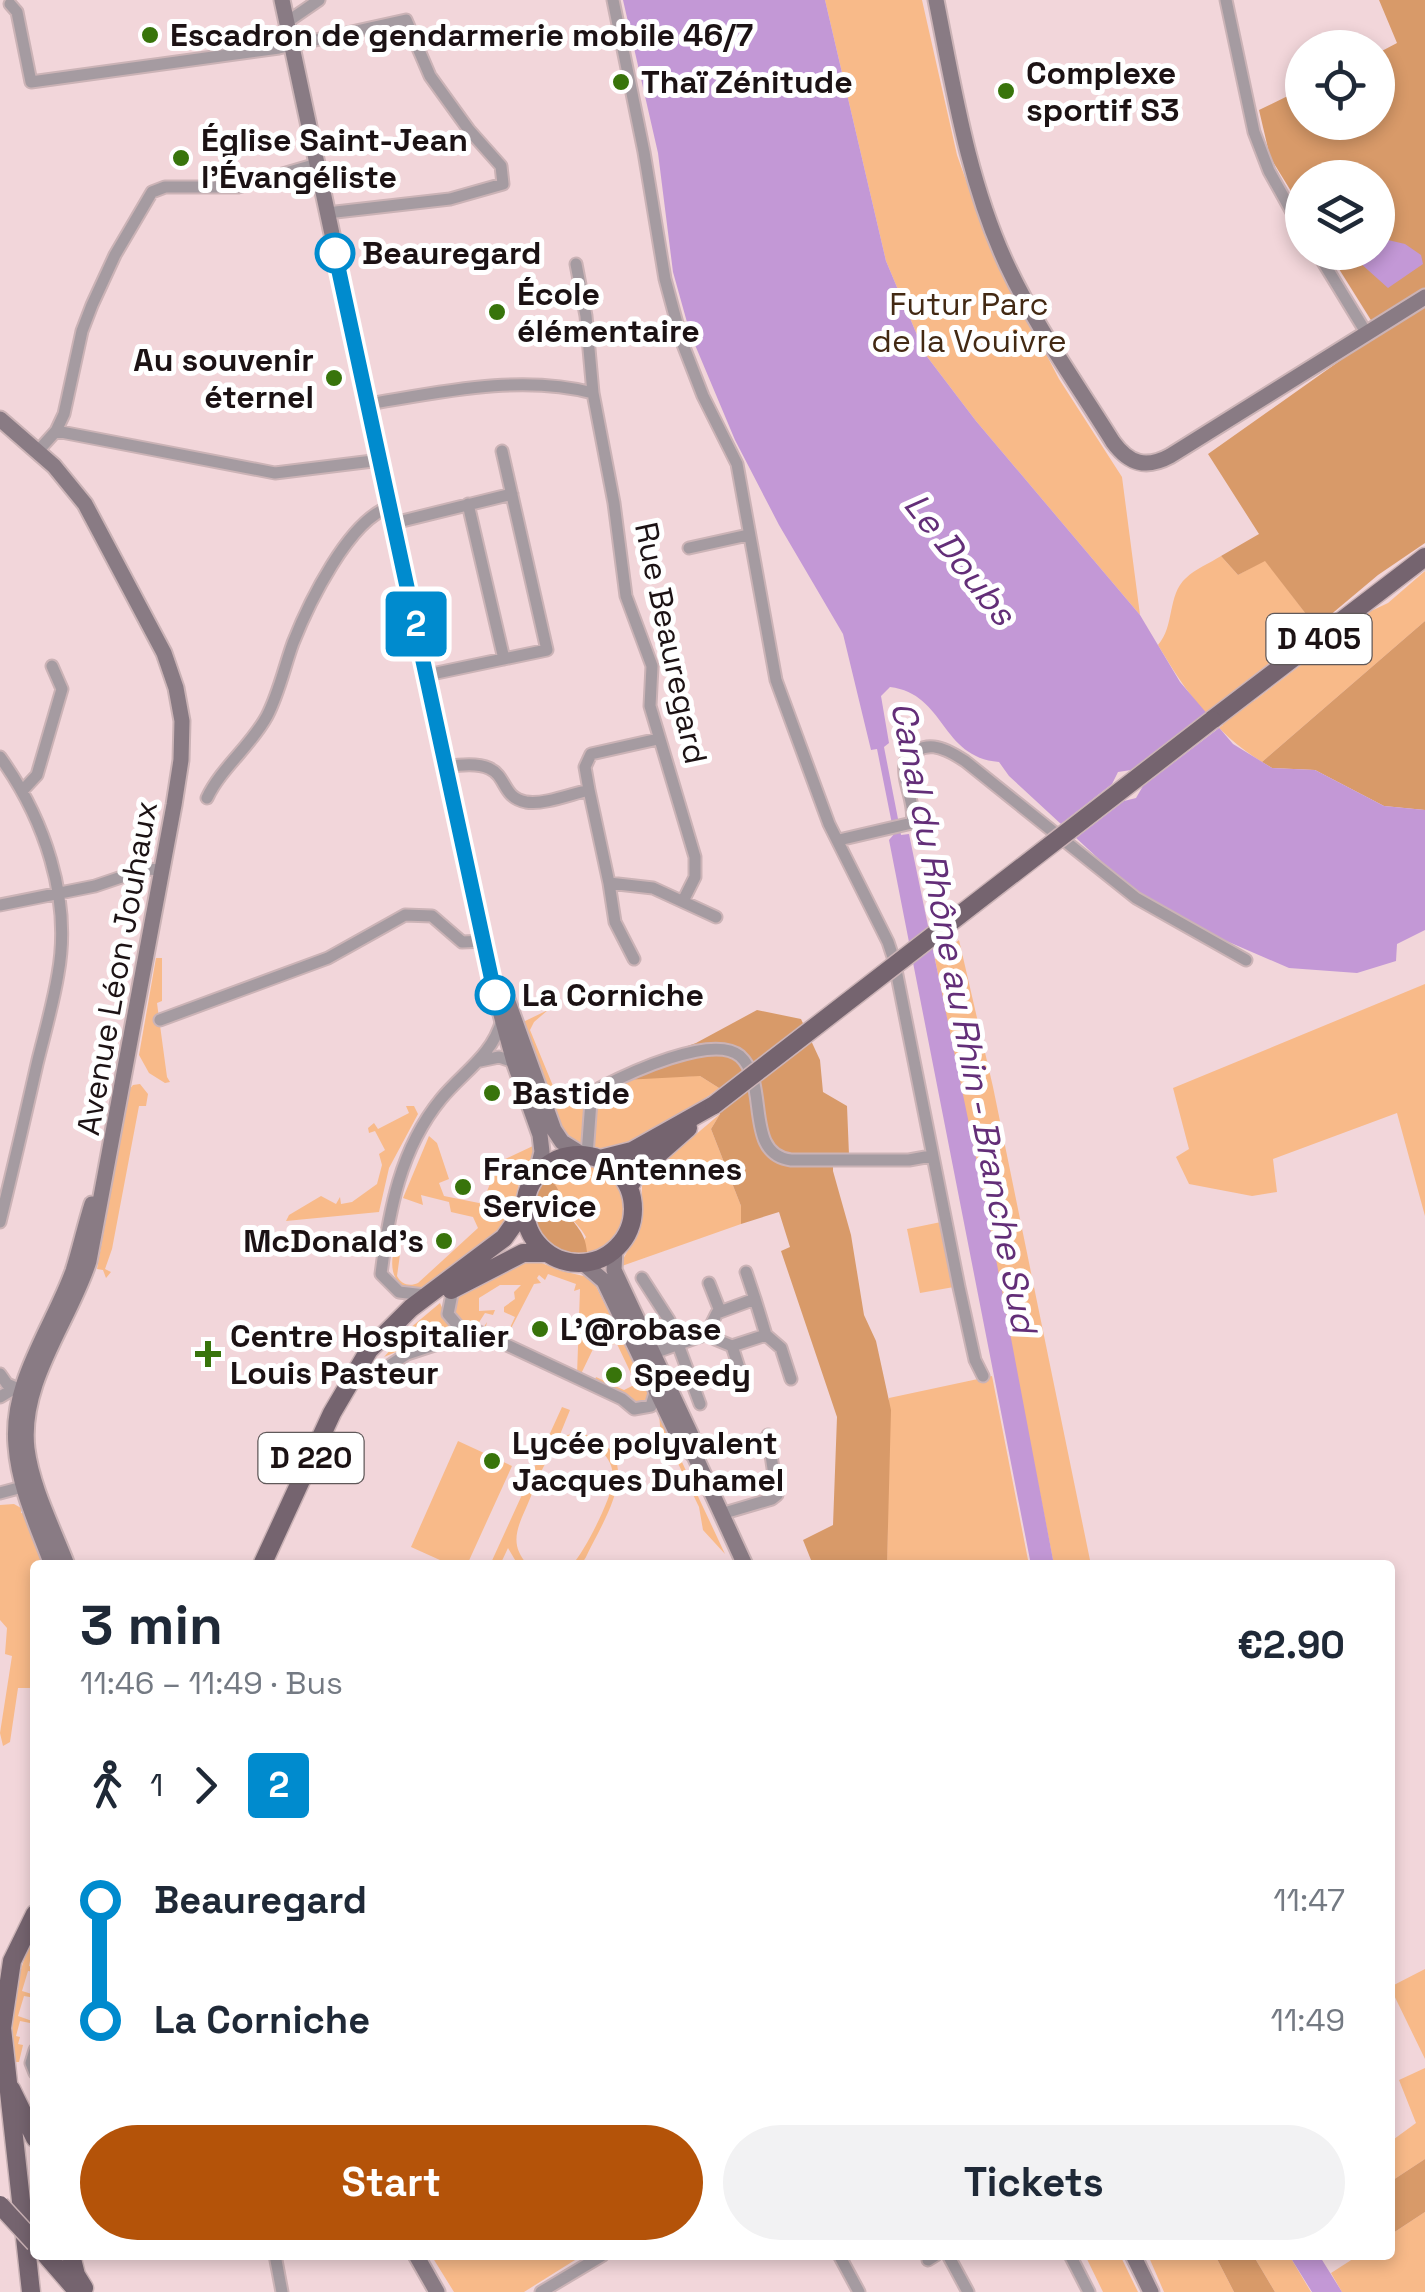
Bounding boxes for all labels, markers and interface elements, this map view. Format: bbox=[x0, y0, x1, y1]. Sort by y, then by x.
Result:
place label: Escadron de gendarmerie mobile 46/7 bbox=[170, 15, 753, 55]
marker: Escadron de gendarmerie mobile 46/7 bbox=[139, 24, 161, 46]
map controls bbox=[1285, 30, 1395, 270]
button: locate bbox=[1285, 30, 1395, 140]
place label: Complexe sportif S3 bbox=[1026, 53, 1179, 130]
place label: Thaï Zénitude bbox=[641, 62, 853, 102]
marker: Thaï Zénitude bbox=[610, 71, 632, 93]
marker: Complexe sportif S3 bbox=[995, 80, 1017, 102]
place label: Église Saint-Jean l'Évangéliste bbox=[201, 120, 468, 197]
marker: Église Saint-Jean l'Évangéliste bbox=[170, 147, 192, 169]
button: layers bbox=[1285, 160, 1395, 270]
place label: Beauregard bbox=[362, 233, 541, 273]
marker: Beauregard bbox=[316, 234, 354, 272]
place label: École élémentaire bbox=[517, 274, 700, 351]
park label: Futur Parc de la Vouivre bbox=[871, 284, 1067, 361]
marker: École élémentaire bbox=[486, 301, 508, 323]
place label: Au souvenir éternel bbox=[133, 340, 314, 417]
marker: Au souvenir éternel bbox=[323, 367, 345, 389]
water label: Le Doubs bbox=[895, 484, 1026, 635]
street label: Rue Beauregard bbox=[626, 518, 716, 768]
line badge: 2 bbox=[384, 592, 448, 656]
text: 2 bbox=[406, 602, 426, 646]
road number: D 405 bbox=[1266, 614, 1372, 664]
water label: Canal du Rhône au Rhin - Branche Sud bbox=[881, 698, 1047, 1339]
street label: Avenue Léon Jouhaux bbox=[68, 798, 166, 1138]
place label: La Corniche bbox=[522, 975, 704, 1015]
marker: La Corniche bbox=[476, 976, 514, 1014]
place label: Bastide bbox=[512, 1073, 630, 1113]
marker: Bastide bbox=[481, 1082, 503, 1104]
place label: France Antennes Service bbox=[483, 1149, 742, 1226]
marker: France Antennes Service bbox=[452, 1176, 474, 1198]
place label: McDonald's bbox=[243, 1221, 424, 1261]
marker: McDonald's bbox=[433, 1230, 455, 1252]
place label: L'@robase bbox=[560, 1309, 722, 1349]
place label: Centre Hospitalier Louis Pasteur bbox=[230, 1316, 509, 1393]
marker: L'@robase bbox=[529, 1318, 551, 1340]
marker: Centre Hospitalier Louis Pasteur bbox=[195, 1341, 221, 1367]
place label: Speedy bbox=[634, 1355, 751, 1395]
marker: Speedy bbox=[603, 1364, 625, 1386]
place label: Lycée polyvalent Jacques Duhamel bbox=[512, 1423, 784, 1500]
road number: D 220 bbox=[258, 1433, 364, 1483]
marker: Lycée polyvalent Jacques Duhamel bbox=[481, 1450, 503, 1472]
text: 3 min bbox=[80, 1590, 223, 1660]
text: €2.90 bbox=[1237, 1621, 1345, 1669]
text: 11:46 – 11:49 · Bus bbox=[80, 1663, 343, 1703]
icon: walk bbox=[80, 1758, 135, 1813]
icon: forward bbox=[178, 1758, 233, 1813]
text: 2 bbox=[268, 1763, 289, 1807]
text: 1 bbox=[150, 1765, 163, 1805]
text: Beauregard bbox=[154, 1876, 367, 1924]
text: 11:47 bbox=[1273, 1880, 1345, 1920]
text: La Corniche bbox=[154, 1996, 370, 2044]
text: 11:49 bbox=[1271, 2000, 1345, 2040]
button: Start bbox=[80, 2125, 703, 2240]
button: Tickets bbox=[723, 2125, 1345, 2240]

